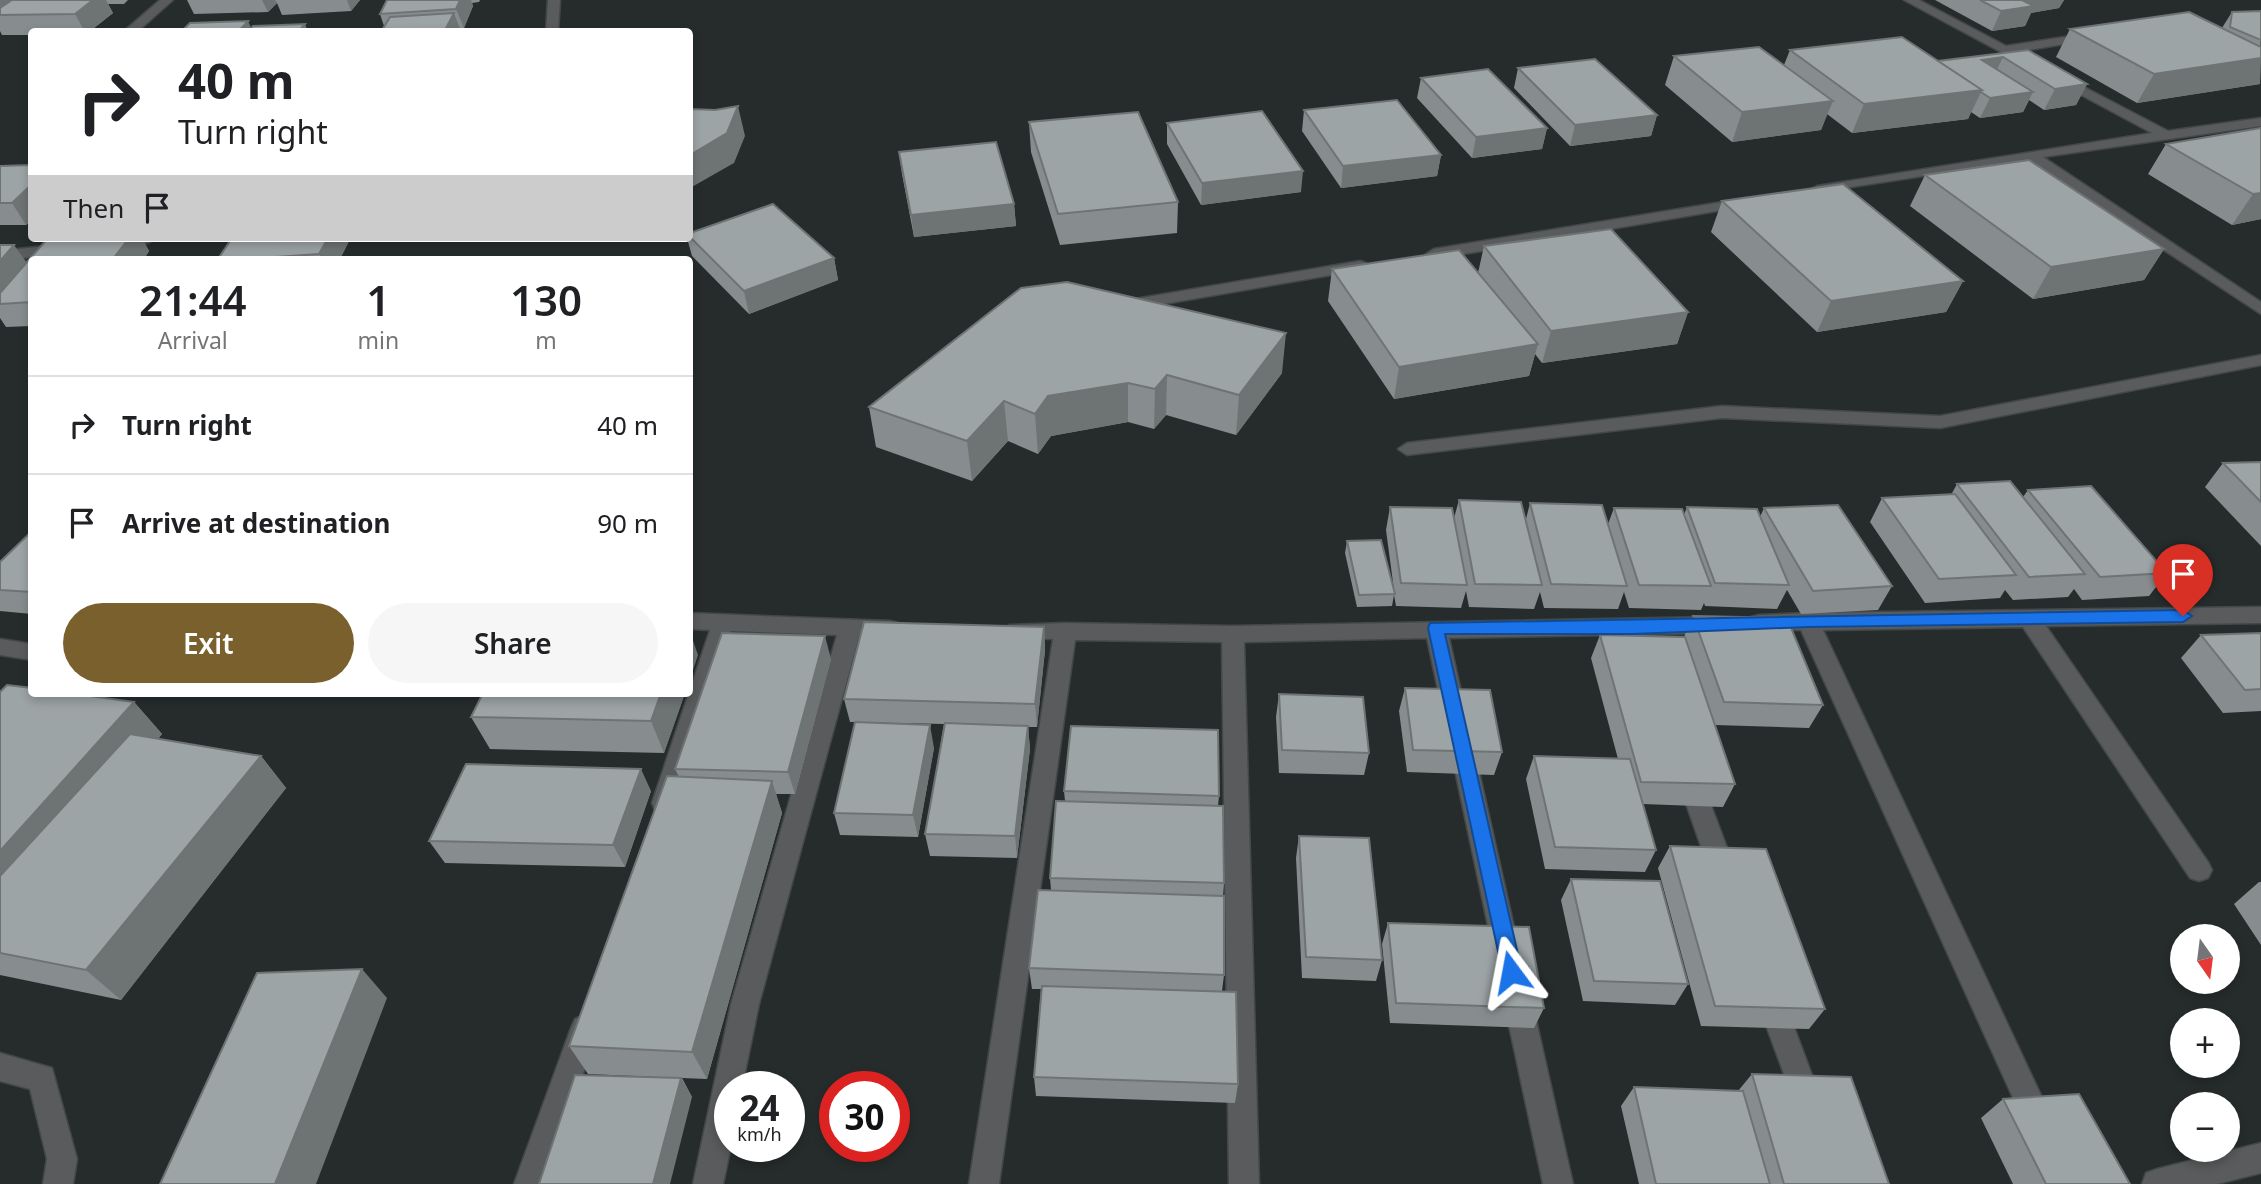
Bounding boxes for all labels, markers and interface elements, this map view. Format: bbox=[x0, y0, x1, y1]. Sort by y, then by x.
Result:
text: 40 m bbox=[178, 47, 295, 113]
icon: right bbox=[63, 56, 154, 147]
text: Turn right bbox=[178, 110, 328, 153]
icon: arrive bbox=[138, 189, 176, 227]
text: Then bbox=[63, 190, 124, 226]
text: 21:44 bbox=[139, 271, 247, 328]
text: 1 bbox=[366, 271, 390, 328]
text: 130 bbox=[510, 271, 582, 328]
text: Arrival bbox=[158, 324, 228, 356]
text: min bbox=[357, 324, 399, 356]
text: m bbox=[535, 324, 557, 356]
icon: right bbox=[63, 406, 101, 444]
text: Turn right bbox=[122, 407, 252, 443]
text: 40 m bbox=[597, 407, 658, 443]
icon: arrive bbox=[63, 504, 101, 542]
text: Arrive at destination bbox=[122, 505, 391, 541]
text: 90 m bbox=[597, 505, 658, 541]
pin bbox=[2153, 544, 2213, 616]
icon: arrive bbox=[2164, 555, 2202, 593]
button: Exit bbox=[63, 603, 354, 683]
button: Share bbox=[368, 603, 658, 683]
north arrow bbox=[2170, 924, 2240, 994]
map controls bbox=[2170, 924, 2240, 1162]
position arrow bbox=[1474, 935, 1548, 1009]
button: + bbox=[2170, 1008, 2240, 1078]
speed limit sign: 30 bbox=[819, 1071, 910, 1162]
text: 24 bbox=[739, 1084, 780, 1131]
button: − bbox=[2170, 1092, 2240, 1162]
text: km/h bbox=[737, 1122, 782, 1146]

